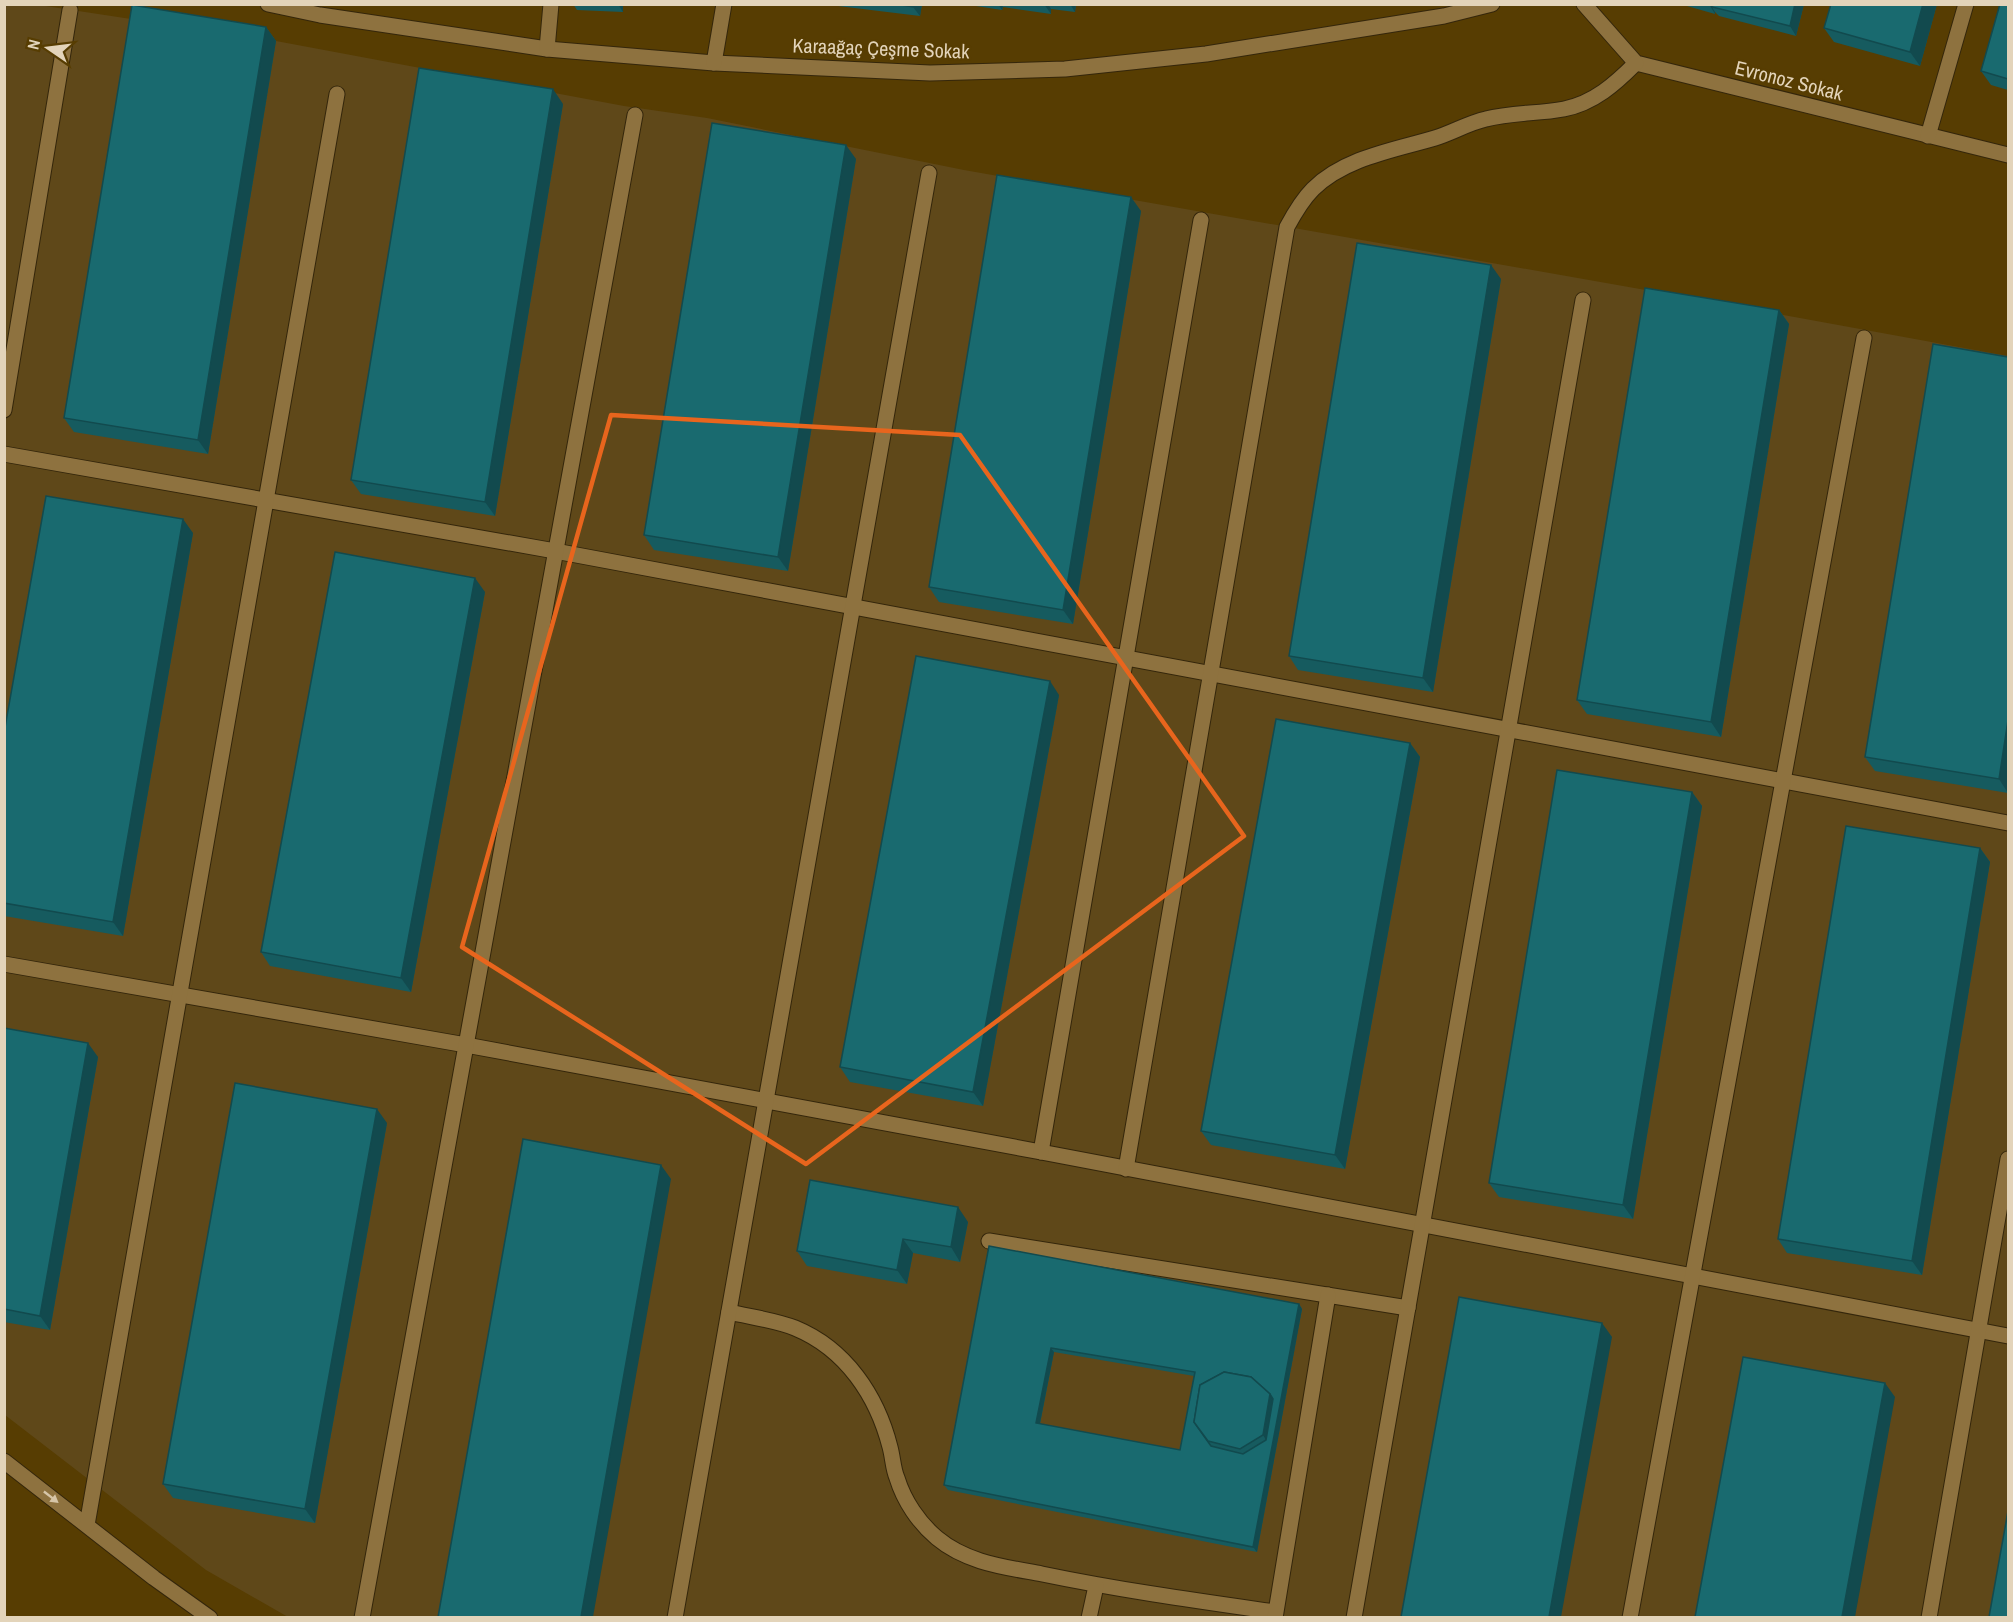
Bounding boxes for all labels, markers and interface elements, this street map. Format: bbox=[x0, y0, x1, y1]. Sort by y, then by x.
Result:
north arrow bbox=[18, 18, 78, 78]
street label: Karaağaç Çeşme Sokak bbox=[792, 31, 971, 65]
text: N bbox=[22, 37, 45, 52]
street label: Evronoz Sokak bbox=[1732, 54, 1847, 107]
one-way arrow bbox=[43, 1490, 58, 1502]

